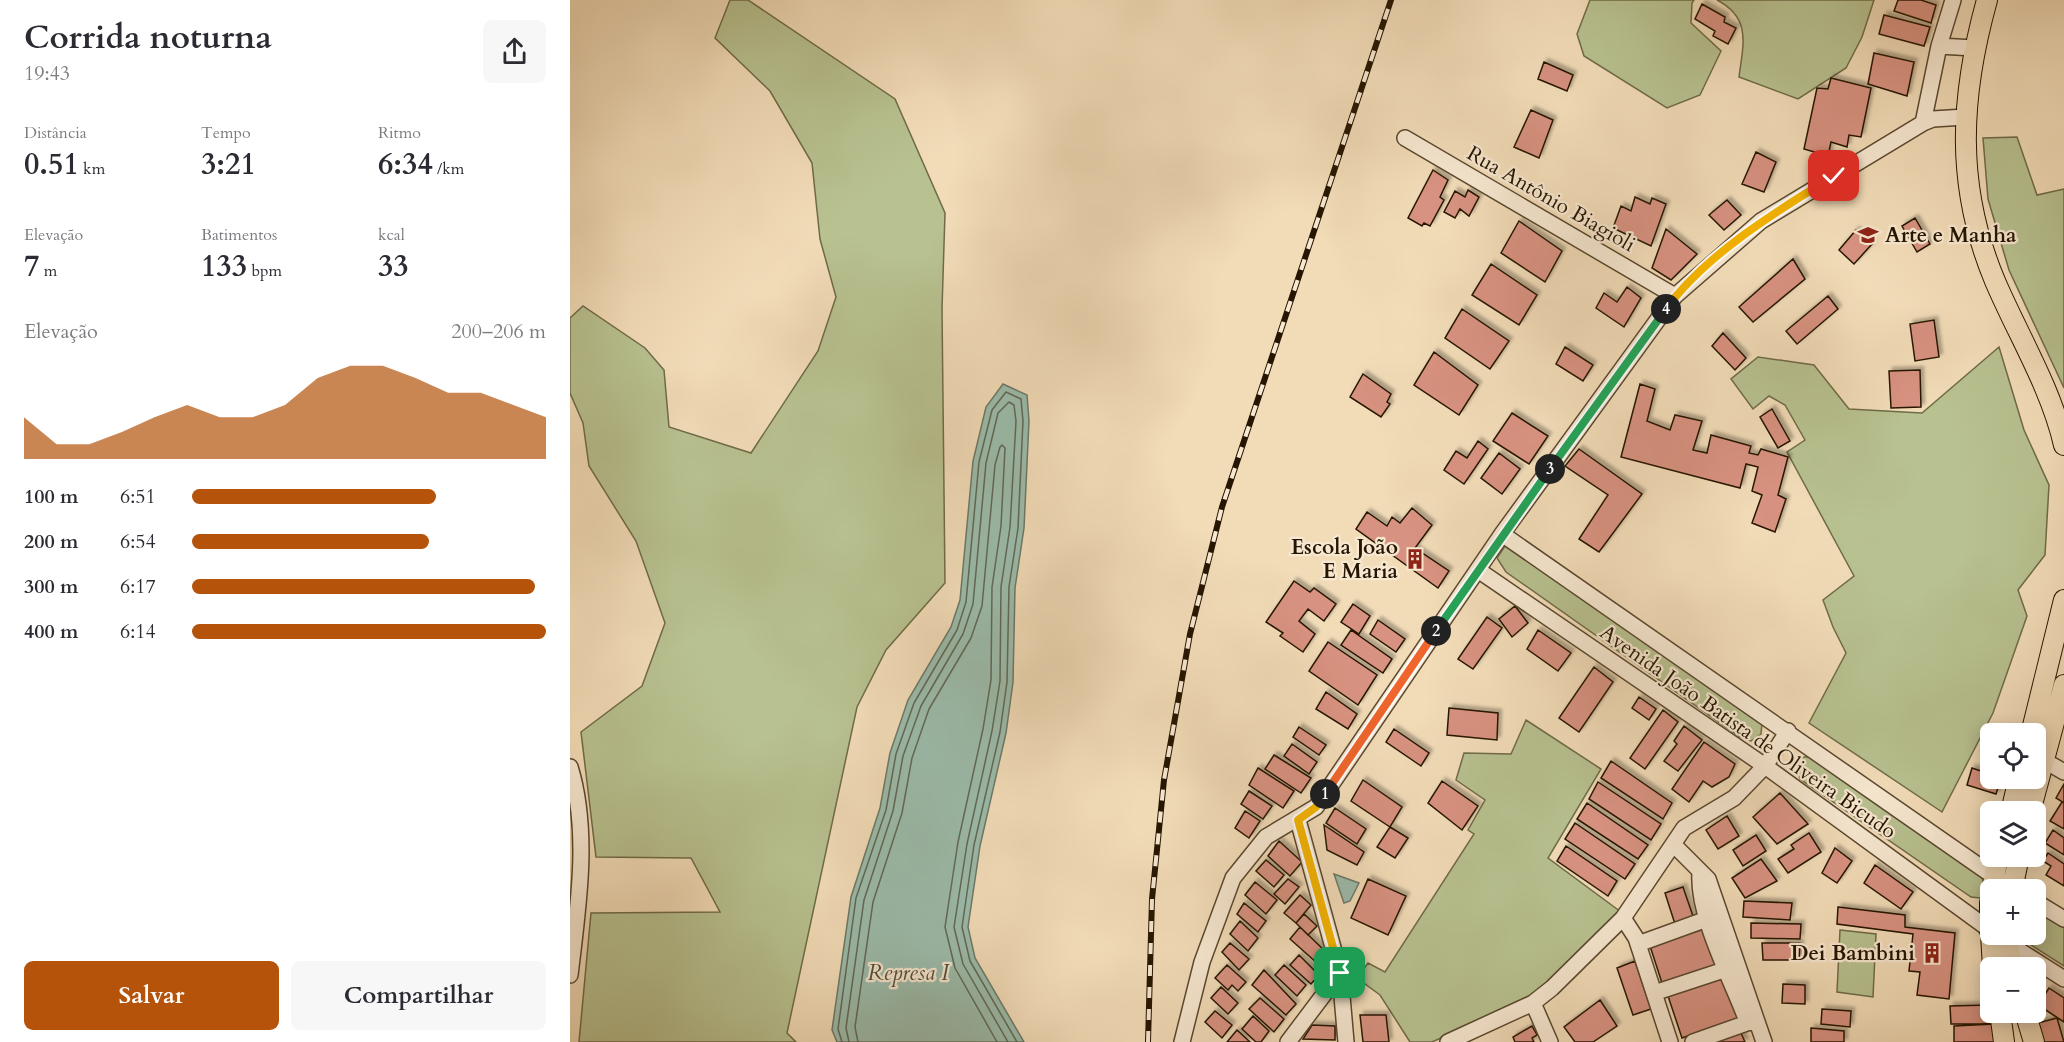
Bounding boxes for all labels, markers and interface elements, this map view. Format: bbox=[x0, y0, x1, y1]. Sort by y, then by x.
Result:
text: Corrida noturna bbox=[24, 15, 272, 60]
button: share bbox=[483, 20, 546, 83]
text: 19:43 bbox=[24, 60, 70, 87]
text: Distância bbox=[24, 122, 87, 144]
text: Tempo bbox=[201, 122, 251, 144]
text: Ritmo bbox=[378, 122, 421, 144]
street label: Rua Antônio Biagioli bbox=[1461, 139, 1641, 259]
text: 0.51 bbox=[24, 144, 79, 185]
text: 3:21 bbox=[201, 144, 256, 185]
text: 6:34 bbox=[378, 144, 433, 185]
pin bbox=[1808, 150, 1859, 201]
text: km bbox=[79, 158, 105, 180]
text: /km bbox=[433, 158, 464, 180]
icon: check bbox=[1817, 159, 1850, 192]
place label: Arte e Manha bbox=[1885, 221, 2017, 250]
school or university icon: Arte e Manha bbox=[1856, 223, 1880, 247]
text: Elevação bbox=[24, 224, 83, 246]
text: Batimentos bbox=[201, 224, 277, 246]
text: kcal bbox=[378, 224, 405, 246]
text: 7 bbox=[24, 246, 39, 287]
text: 133 bbox=[201, 246, 247, 287]
text: 33 bbox=[378, 246, 409, 287]
text: m bbox=[39, 260, 57, 282]
text: bpm bbox=[247, 260, 282, 282]
pin: 4 bbox=[1651, 294, 1681, 324]
text: 4 bbox=[1662, 298, 1670, 320]
text: Elevação bbox=[24, 318, 98, 345]
text: 200–206 m bbox=[451, 318, 546, 345]
pin: 3 bbox=[1535, 454, 1565, 484]
text: 3 bbox=[1546, 458, 1554, 480]
text: 100 m bbox=[24, 483, 79, 510]
text: 6:51 bbox=[120, 483, 156, 510]
text: 200 m bbox=[24, 528, 79, 555]
text: 6:54 bbox=[120, 528, 156, 555]
place label: Escola João E Maria bbox=[1291, 533, 1399, 586]
building icon: Escola João E Maria bbox=[1403, 547, 1427, 571]
text: 300 m bbox=[24, 573, 79, 600]
text: 6:17 bbox=[120, 573, 156, 600]
pin: 2 bbox=[1421, 616, 1451, 646]
text: 400 m bbox=[24, 618, 79, 645]
text: 6:14 bbox=[120, 618, 156, 645]
street label: Avenida João Batista de Oliveira Bicudo bbox=[1594, 618, 1902, 846]
text: 2 bbox=[1432, 620, 1440, 642]
map controls bbox=[1980, 723, 2046, 1023]
button: locate bbox=[1980, 723, 2046, 789]
pin: 1 bbox=[1310, 779, 1340, 809]
text: 1 bbox=[1321, 783, 1329, 805]
button: layers bbox=[1980, 801, 2046, 867]
button: + bbox=[1980, 879, 2046, 945]
place label: Dei Bambini bbox=[1790, 939, 1915, 968]
building icon: Dei Bambini bbox=[1920, 941, 1944, 965]
pin bbox=[1314, 947, 1365, 998]
icon: arrive bbox=[1323, 956, 1356, 989]
button: − bbox=[1980, 957, 2046, 1023]
water label: Represa I bbox=[868, 958, 950, 988]
button: Salvar bbox=[24, 961, 279, 1030]
button: Compartilhar bbox=[291, 961, 546, 1030]

